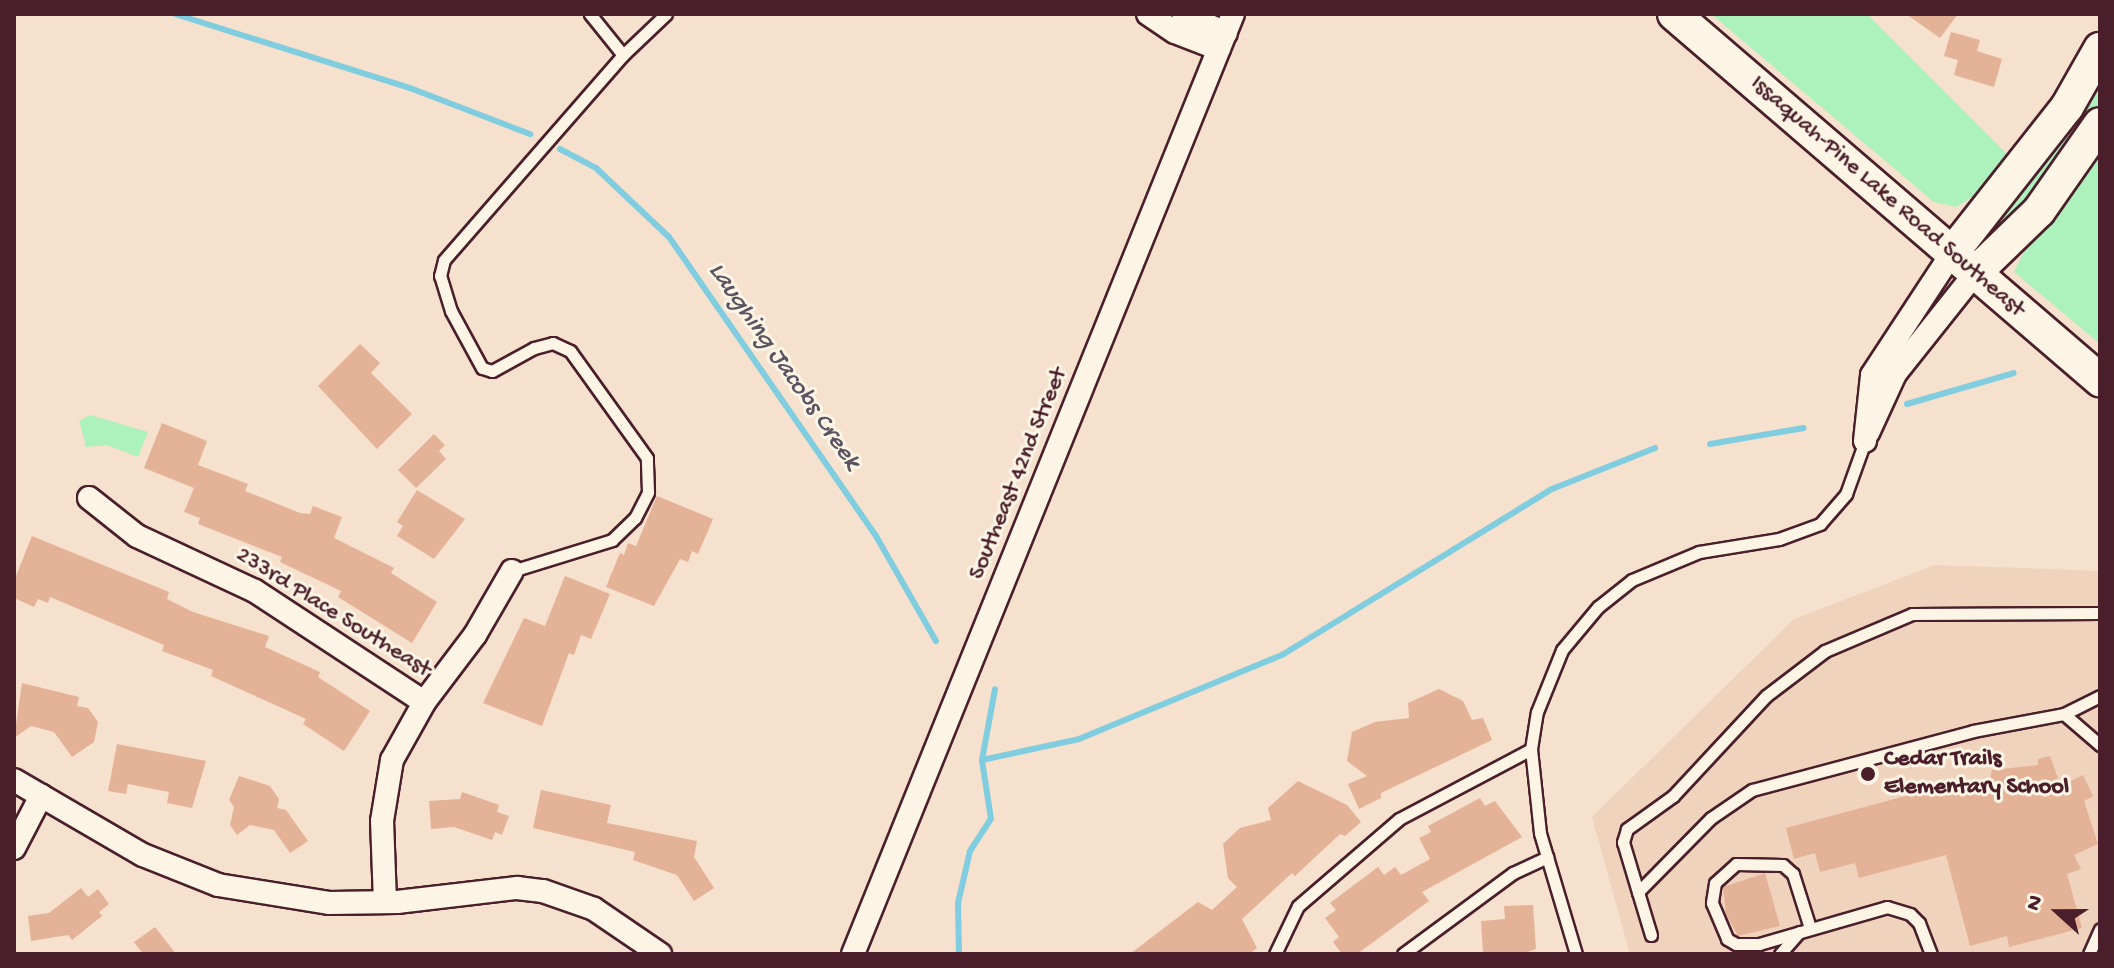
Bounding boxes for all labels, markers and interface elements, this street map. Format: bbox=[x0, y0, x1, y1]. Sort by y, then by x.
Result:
street label: Issaquah-Pine Lake Road Southeast bbox=[1744, 70, 2030, 324]
water label: Laughing Jacobs Creek bbox=[700, 257, 866, 477]
street label: Southeast 42nd Street bbox=[963, 364, 1075, 584]
street label: 233rd Place Southeast bbox=[230, 541, 436, 685]
place label: Cedar Trails Elementary School bbox=[1884, 746, 2069, 802]
marker: Cedar Trails Elementary School bbox=[1859, 765, 1877, 783]
north arrow bbox=[2018, 872, 2098, 952]
text: N bbox=[2021, 892, 2050, 915]

